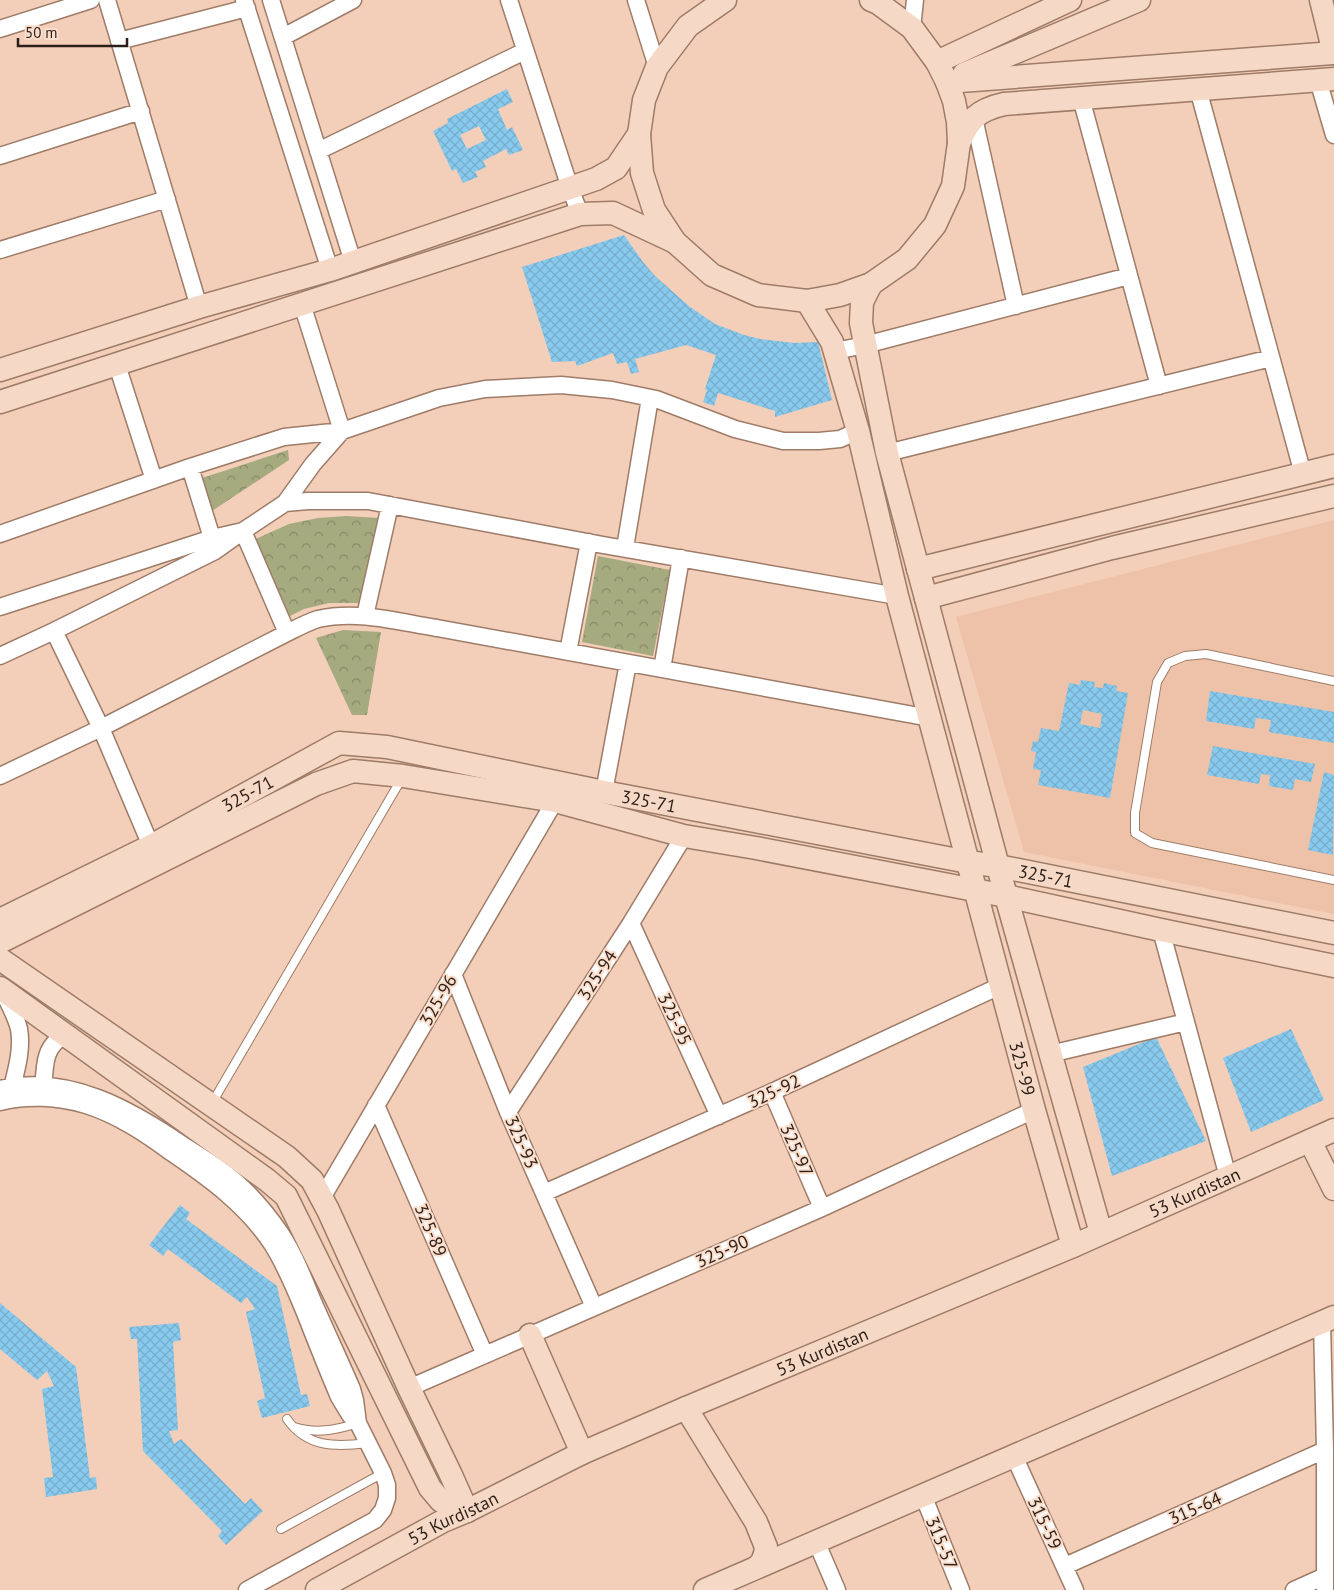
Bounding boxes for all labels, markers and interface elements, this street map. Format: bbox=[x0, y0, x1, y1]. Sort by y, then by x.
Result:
scale bar bbox=[18, 15, 126, 47]
text: 50 m bbox=[25, 23, 58, 42]
street label: 325-71 bbox=[217, 770, 277, 817]
street label: 325-71 bbox=[619, 784, 678, 817]
street label: 325-71 bbox=[1016, 859, 1075, 892]
street label: 325-94 bbox=[572, 945, 622, 1005]
street label: 325-96 bbox=[414, 970, 462, 1030]
street label: 325-95 bbox=[653, 989, 697, 1049]
street label: 325-99 bbox=[1005, 1038, 1041, 1098]
street label: 325-92 bbox=[744, 1069, 804, 1113]
street label: 325-93 bbox=[500, 1112, 544, 1172]
street label: 325-97 bbox=[775, 1120, 819, 1180]
street label: 53 Kurdistan bbox=[1145, 1162, 1244, 1222]
street label: 325-89 bbox=[410, 1200, 452, 1260]
street label: 325-90 bbox=[692, 1229, 752, 1273]
street label: 53 Kurdistan bbox=[772, 1322, 871, 1381]
street label: 53 Kurdistan bbox=[404, 1486, 502, 1550]
street label: 315-64 bbox=[1165, 1486, 1225, 1530]
street label: 315-59 bbox=[1023, 1493, 1067, 1553]
street label: 315-57 bbox=[921, 1513, 963, 1573]

